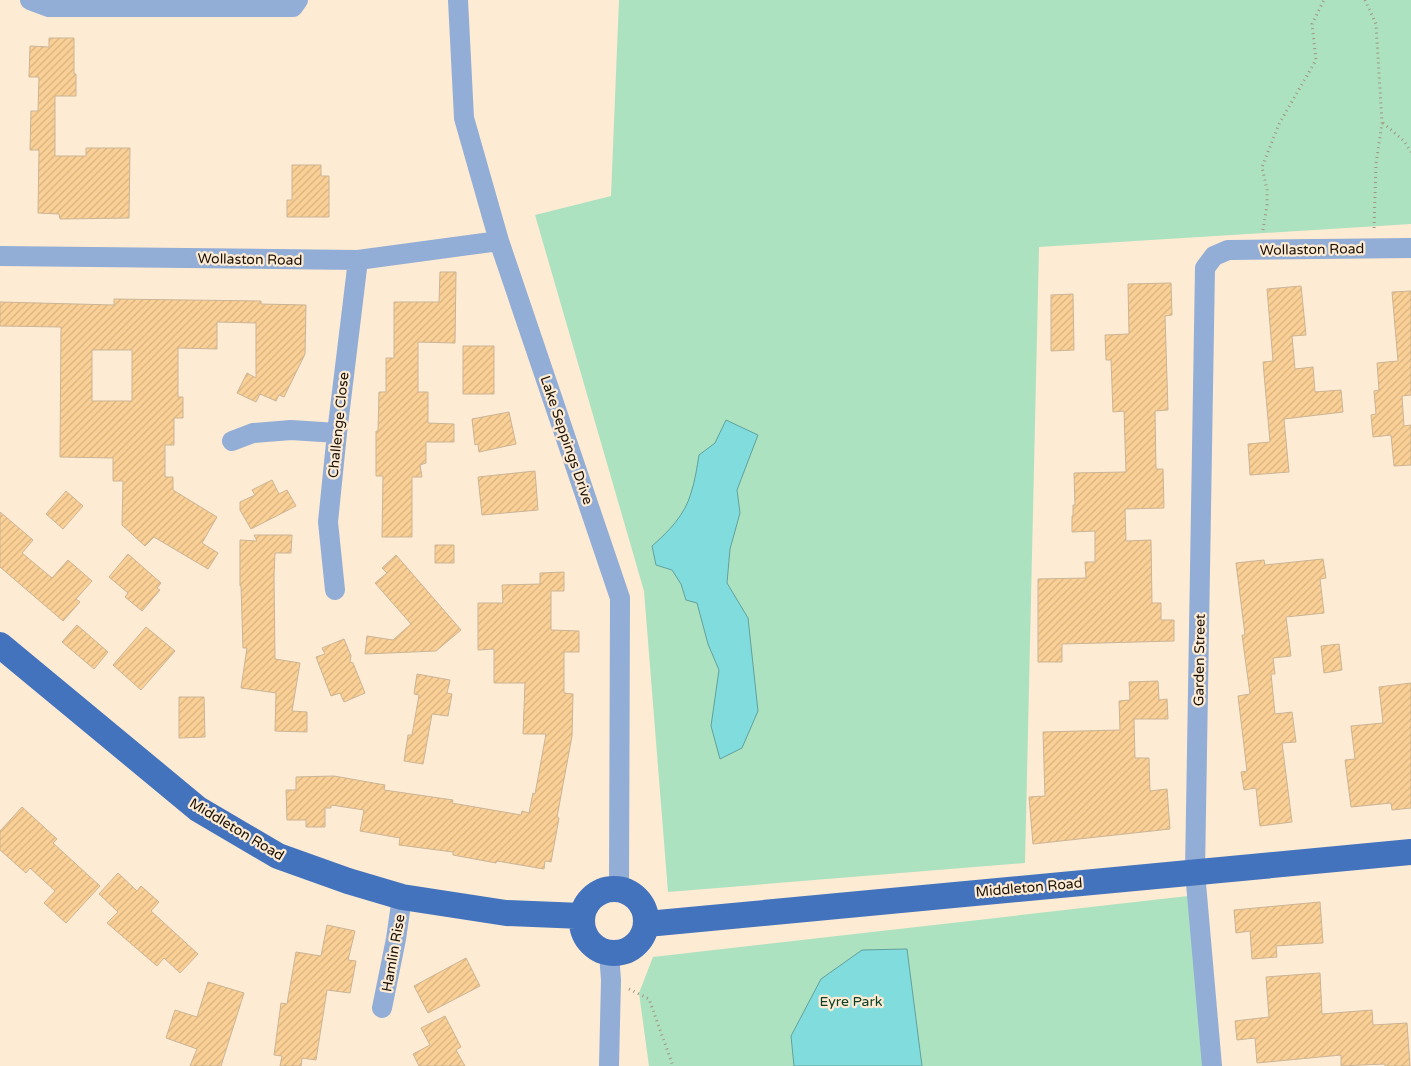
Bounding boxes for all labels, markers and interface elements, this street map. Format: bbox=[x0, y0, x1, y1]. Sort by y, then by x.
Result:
street label: Wollaston Road bbox=[1260, 240, 1364, 259]
street label: Wollaston Road bbox=[198, 250, 302, 269]
street label: Challenge Close bbox=[324, 371, 353, 479]
street label: Lake Seppings Drive bbox=[537, 374, 597, 507]
street label: Garden Street bbox=[1190, 613, 1209, 706]
street label: Middleton Road bbox=[186, 795, 287, 864]
street label: Middleton Road bbox=[975, 874, 1083, 901]
street label: Hamlin Rise bbox=[378, 913, 409, 993]
park label: Eyre Park bbox=[820, 993, 883, 1010]

